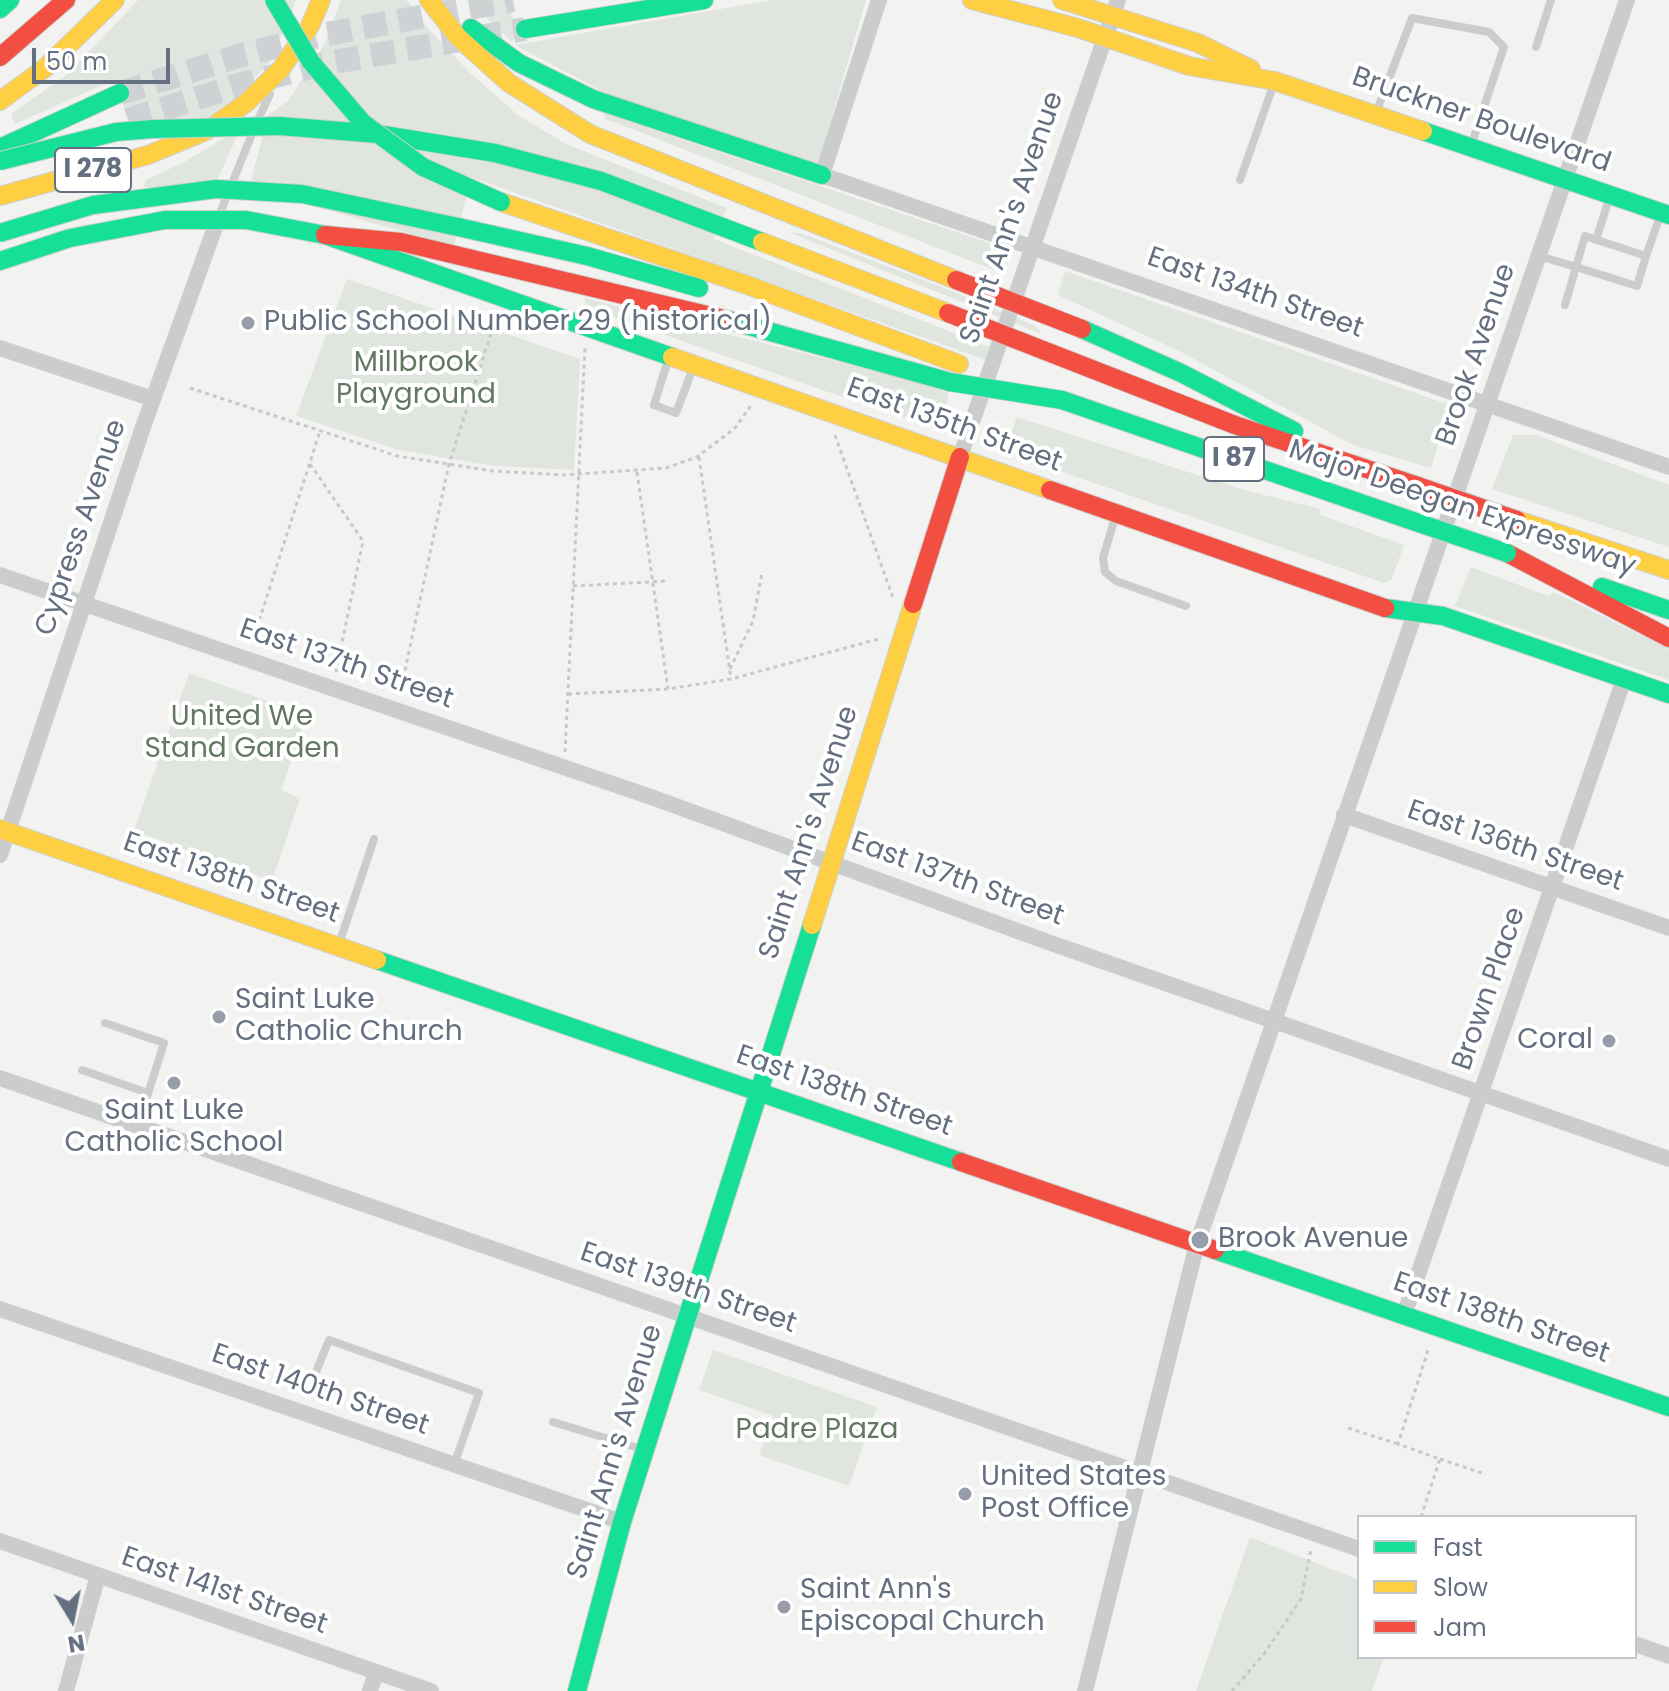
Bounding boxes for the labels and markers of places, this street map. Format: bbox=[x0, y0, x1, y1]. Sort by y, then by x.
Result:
place label: Public School Number 29 (historical) bbox=[264, 306, 772, 340]
marker: Public School Number 29 (historical) bbox=[239, 314, 257, 332]
place label: Saint Luke Catholic Church bbox=[235, 984, 463, 1050]
marker: Saint Luke Catholic Church bbox=[210, 1008, 228, 1026]
place label: Coral bbox=[1517, 1024, 1593, 1058]
marker: Coral bbox=[1600, 1032, 1618, 1050]
marker: Saint Luke Catholic School bbox=[165, 1074, 183, 1092]
place label: Saint Luke Catholic School bbox=[65, 1095, 283, 1161]
place label: Brook Avenue bbox=[1218, 1223, 1408, 1257]
marker: Brook Avenue bbox=[1189, 1229, 1211, 1251]
place label: United States Post Office bbox=[981, 1461, 1166, 1527]
marker: United States Post Office bbox=[956, 1485, 974, 1503]
place label: Saint Ann's Episcopal Church bbox=[800, 1574, 1045, 1640]
marker: Saint Ann's Episcopal Church bbox=[775, 1598, 793, 1616]

